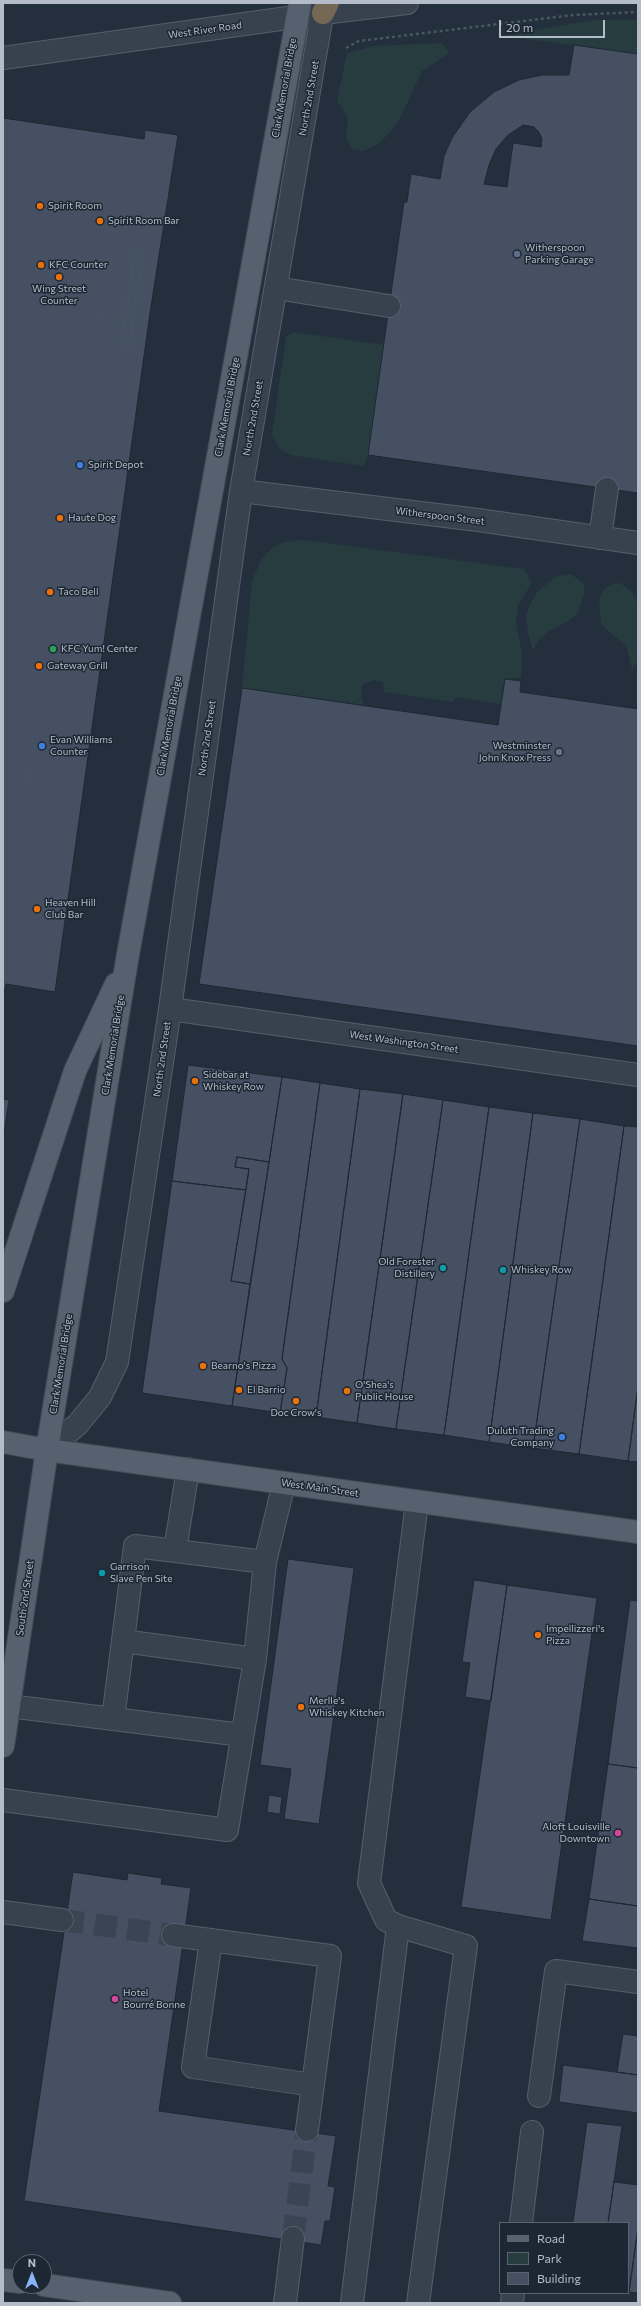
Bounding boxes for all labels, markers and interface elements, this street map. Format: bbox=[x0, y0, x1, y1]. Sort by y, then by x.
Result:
scale bar bbox=[501, 12, 607, 38]
street label: West River Road bbox=[167, 19, 243, 41]
text: 20 m bbox=[506, 20, 533, 34]
street label: Clark Memorial Bridge bbox=[269, 37, 299, 139]
street label: North 2nd Street bbox=[296, 59, 322, 137]
place label: Spirit Room bbox=[48, 200, 102, 212]
marker: Spirit Room bbox=[35, 201, 45, 211]
place label: Spirit Room Bar bbox=[108, 215, 180, 227]
marker: Spirit Room Bar bbox=[95, 216, 105, 226]
place label: Witherspoon Parking Garage bbox=[525, 242, 594, 266]
marker: Witherspoon Parking Garage bbox=[512, 249, 522, 259]
place label: KFC Counter bbox=[49, 259, 108, 271]
marker: KFC Counter bbox=[36, 260, 46, 270]
marker: Wing Street Counter bbox=[54, 272, 64, 282]
place label: Wing Street Counter bbox=[32, 283, 86, 306]
street label: Clark Memorial Bridge bbox=[212, 356, 242, 458]
street label: North 2nd Street bbox=[240, 379, 266, 457]
place label: Spirit Depot bbox=[88, 459, 143, 471]
marker: Spirit Depot bbox=[75, 460, 85, 470]
street label: Witherspoon Street bbox=[395, 505, 485, 527]
place label: Haute Dog bbox=[68, 512, 116, 524]
marker: Haute Dog bbox=[55, 513, 65, 523]
place label: Taco Bell bbox=[58, 586, 98, 598]
marker: Taco Bell bbox=[45, 587, 55, 597]
place label: KFC Yum! Center bbox=[61, 643, 138, 655]
marker: KFC Yum! Center bbox=[48, 644, 58, 654]
place label: Gateway Grill bbox=[47, 660, 108, 672]
marker: Gateway Grill bbox=[34, 661, 44, 671]
street label: Clark Memorial Bridge bbox=[154, 675, 184, 777]
street label: North 2nd Street bbox=[196, 699, 218, 777]
place label: Evan Williams Counter bbox=[50, 734, 113, 758]
place label: Westminster John Knox Press bbox=[479, 740, 551, 764]
marker: Evan Williams Counter bbox=[37, 741, 47, 751]
marker: Westminster John Knox Press bbox=[554, 747, 564, 757]
place label: Heaven Hill Club Bar bbox=[45, 897, 96, 920]
marker: Heaven Hill Club Bar bbox=[32, 904, 42, 914]
street label: Clark Memorial Bridge bbox=[99, 994, 127, 1096]
street label: North 2nd Street bbox=[151, 1020, 173, 1098]
street label: West Washington Street bbox=[349, 1028, 459, 1056]
place label: Sidebar at Whiskey Row bbox=[203, 1069, 264, 1092]
marker: Sidebar at Whiskey Row bbox=[190, 1076, 200, 1086]
place label: Old Forester Distillery bbox=[378, 1256, 435, 1280]
marker: Old Forester Distillery bbox=[438, 1263, 448, 1273]
place label: Whiskey Row bbox=[511, 1264, 572, 1276]
marker: Whiskey Row bbox=[498, 1265, 508, 1275]
street label: Clark Memorial Bridge bbox=[47, 1313, 75, 1415]
place label: Bearno's Pizza bbox=[211, 1360, 276, 1372]
marker: Bearno's Pizza bbox=[198, 1361, 208, 1371]
place label: O'Shea's Public House bbox=[355, 1379, 414, 1402]
place label: El Barrio bbox=[247, 1384, 286, 1396]
marker: El Barrio bbox=[234, 1385, 244, 1395]
marker: O'Shea's Public House bbox=[342, 1386, 352, 1396]
marker: Doc Crow's bbox=[291, 1396, 301, 1406]
place label: Doc Crow's bbox=[270, 1407, 322, 1419]
place label: Duluth Trading Company bbox=[487, 1425, 554, 1448]
marker: Duluth Trading Company bbox=[557, 1432, 567, 1442]
street label: West Main Street bbox=[280, 1477, 360, 1499]
street label: South 2nd Street bbox=[14, 1559, 36, 1637]
place label: Garrison Slave Pen Site bbox=[110, 1561, 172, 1584]
marker: Garrison Slave Pen Site bbox=[97, 1568, 107, 1578]
place label: Impellizzeri's Pizza bbox=[546, 1623, 605, 1646]
marker: Impellizzeri's Pizza bbox=[533, 1630, 543, 1640]
place label: Merlle's Whiskey Kitchen bbox=[309, 1695, 384, 1718]
marker: Merlle's Whiskey Kitchen bbox=[296, 1702, 306, 1712]
place label: Aloft Louisville Downtown bbox=[542, 1821, 610, 1844]
marker: Aloft Louisville Downtown bbox=[613, 1828, 623, 1838]
place label: Hotel Bourré Bonne bbox=[123, 1987, 185, 2010]
marker: Hotel Bourré Bonne bbox=[110, 1994, 120, 2004]
legend bbox=[499, 2222, 629, 2294]
text: Road bbox=[537, 2231, 565, 2245]
text: Park bbox=[537, 2251, 562, 2265]
north arrow bbox=[12, 2254, 52, 2294]
text: N bbox=[28, 2256, 36, 2269]
text: Building bbox=[537, 2271, 581, 2285]

